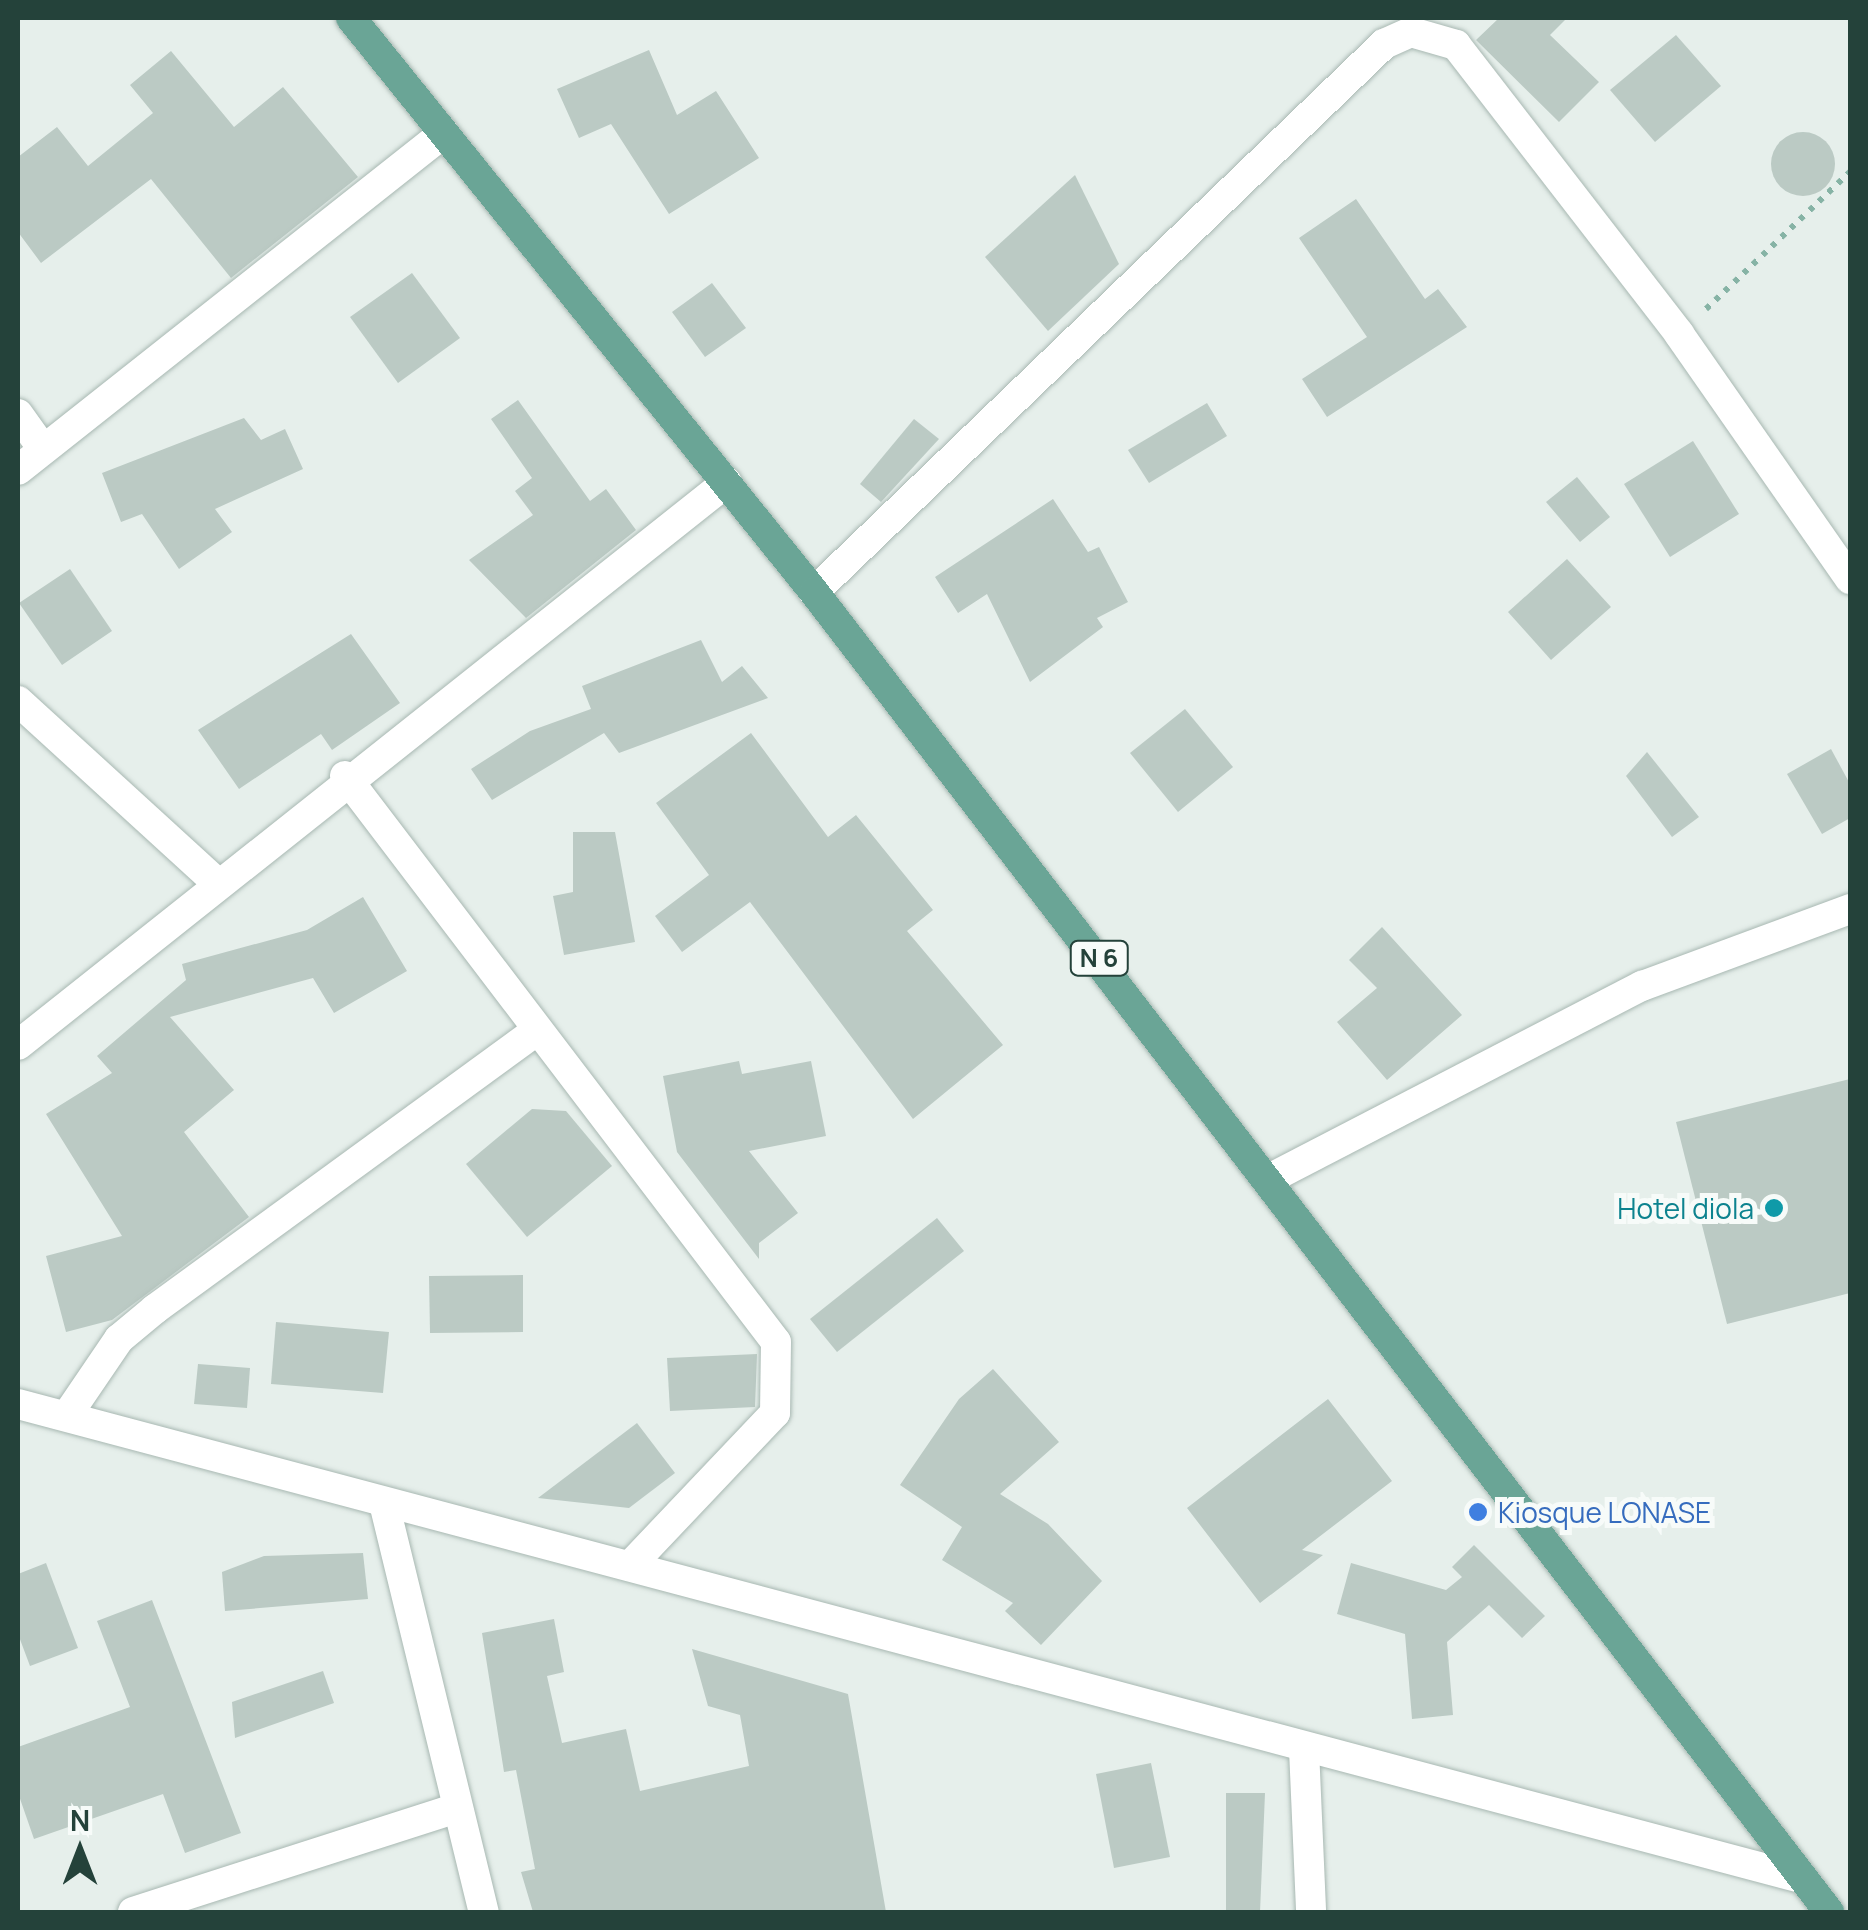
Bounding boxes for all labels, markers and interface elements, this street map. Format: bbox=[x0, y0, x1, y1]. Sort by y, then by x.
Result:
road number: N 6 bbox=[1069, 938, 1129, 978]
place label: Hotel diola bbox=[1617, 1191, 1754, 1225]
marker: Hotel diola bbox=[1763, 1197, 1785, 1219]
place label: Kiosque LONASE bbox=[1498, 1495, 1711, 1529]
marker: Kiosque LONASE bbox=[1467, 1501, 1489, 1523]
north arrow bbox=[30, 1800, 130, 1900]
text: N bbox=[70, 1801, 90, 1839]

